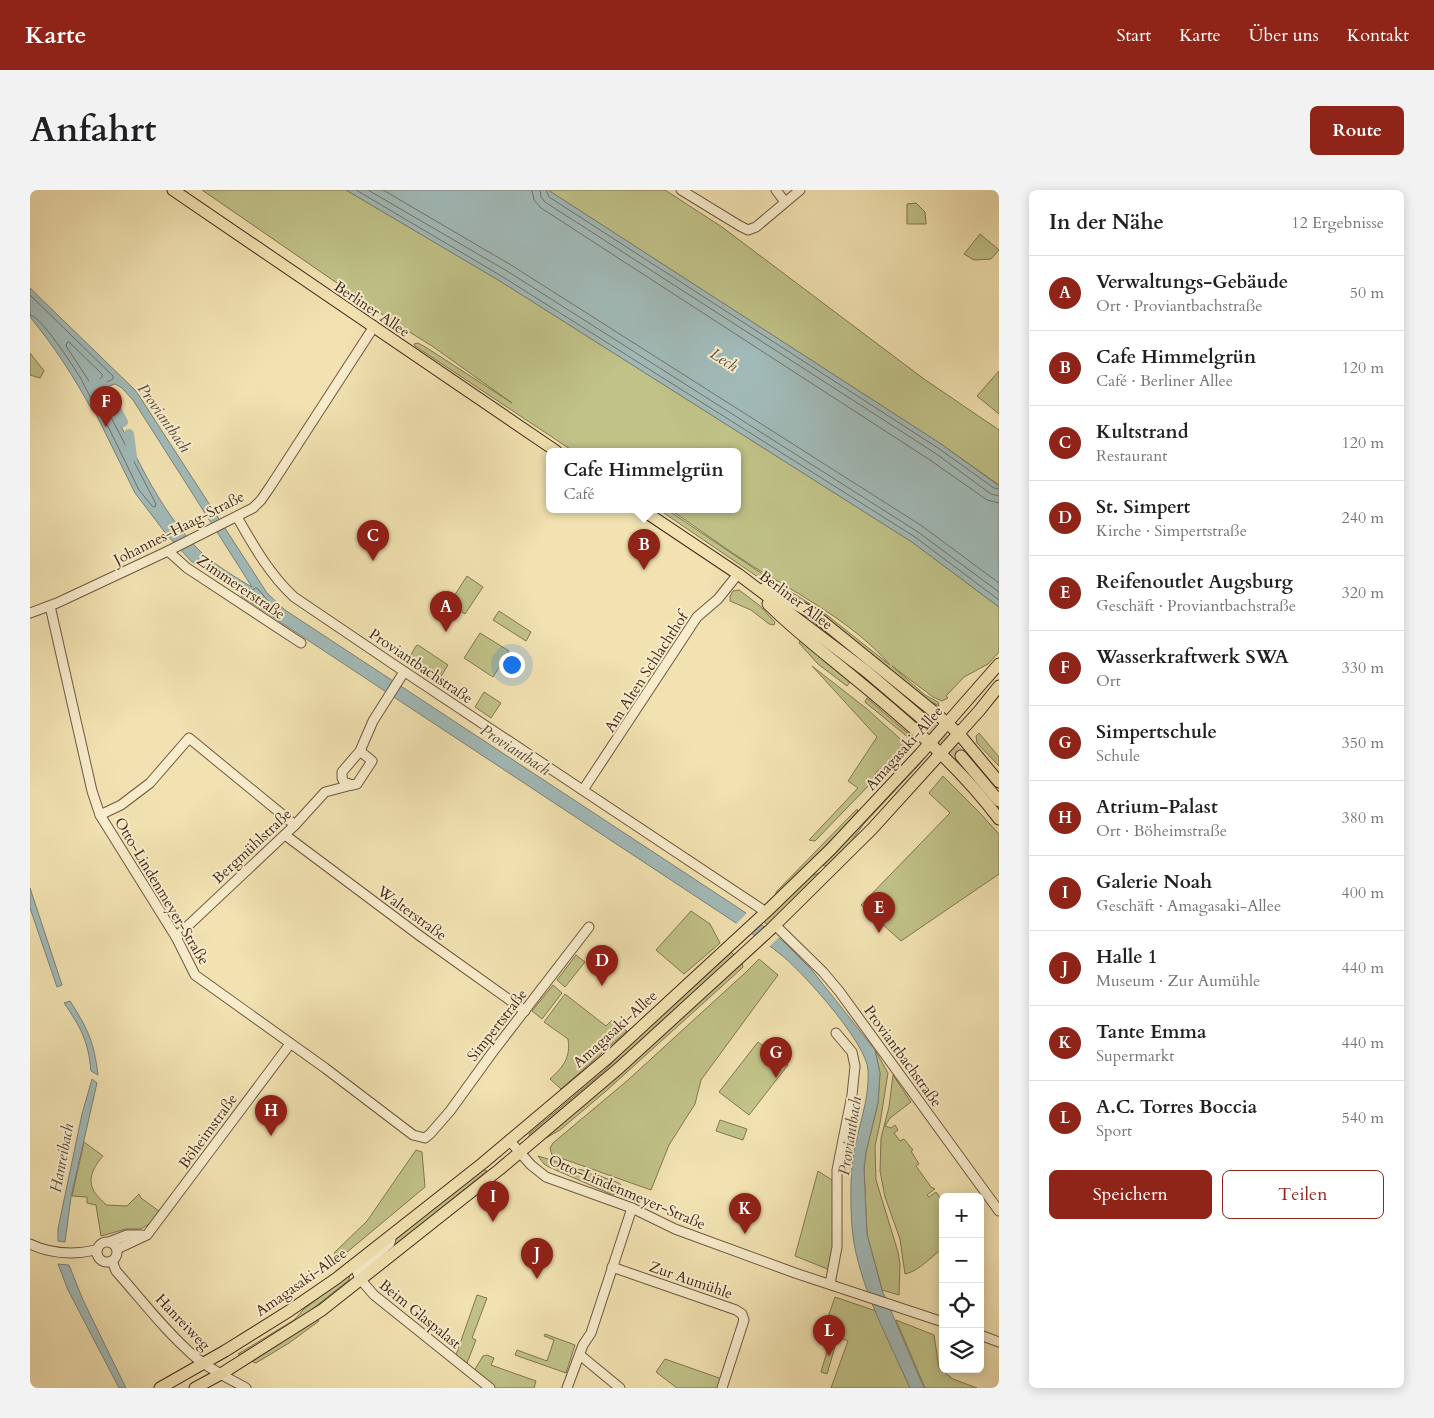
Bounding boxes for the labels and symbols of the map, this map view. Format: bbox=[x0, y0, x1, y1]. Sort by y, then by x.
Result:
street label: Berliner Allee bbox=[330, 276, 414, 342]
water label: Lech bbox=[706, 343, 743, 377]
water label: Proviantbach bbox=[132, 379, 196, 457]
pin: F bbox=[90, 386, 122, 427]
street label: Johannes-Haag-Straße bbox=[109, 486, 248, 571]
pin: C bbox=[357, 520, 389, 561]
pin: B bbox=[628, 529, 660, 570]
street label: Zimmererstraße bbox=[193, 550, 289, 624]
street label: Berliner Allee bbox=[755, 566, 837, 634]
pin: A bbox=[430, 591, 462, 632]
street label: Am Alten Schlachthof bbox=[600, 606, 694, 736]
street label: Proviantbachstraße bbox=[365, 624, 477, 708]
your location bbox=[499, 652, 525, 678]
street label: Amagasaki-Allee bbox=[861, 701, 947, 794]
water label: Proviantbach bbox=[476, 719, 555, 781]
street label: Bergmühlstraße bbox=[208, 804, 296, 888]
street label: Otto-Lindenmeyer-Straße bbox=[110, 814, 214, 969]
street label: Walterstraße bbox=[372, 880, 451, 945]
pin: E bbox=[863, 892, 895, 933]
pin: D bbox=[586, 945, 618, 986]
street label: Simpertstraße bbox=[462, 984, 532, 1065]
street label: Amagasaki-Allee bbox=[569, 986, 662, 1072]
street label: Proviantbachstraße bbox=[859, 1001, 947, 1111]
pin: G bbox=[760, 1037, 792, 1078]
street label: Böheimstraße bbox=[174, 1089, 242, 1172]
pin: H bbox=[255, 1095, 287, 1136]
water label: Proviantbach bbox=[833, 1095, 867, 1177]
water label: Hanreibach bbox=[45, 1121, 80, 1194]
street label: Otto-Lindenmeyer-Straße bbox=[545, 1150, 709, 1234]
pin: I bbox=[477, 1181, 509, 1222]
pin: K bbox=[729, 1193, 761, 1234]
pin: J bbox=[521, 1238, 553, 1279]
street label: Amagasaki-Allee bbox=[251, 1243, 351, 1321]
street label: Zur Aumühle bbox=[647, 1256, 736, 1304]
street label: Beim Glaspalast bbox=[375, 1275, 465, 1353]
street label: Hanreiweg bbox=[151, 1289, 215, 1355]
pin: L bbox=[813, 1315, 845, 1356]

